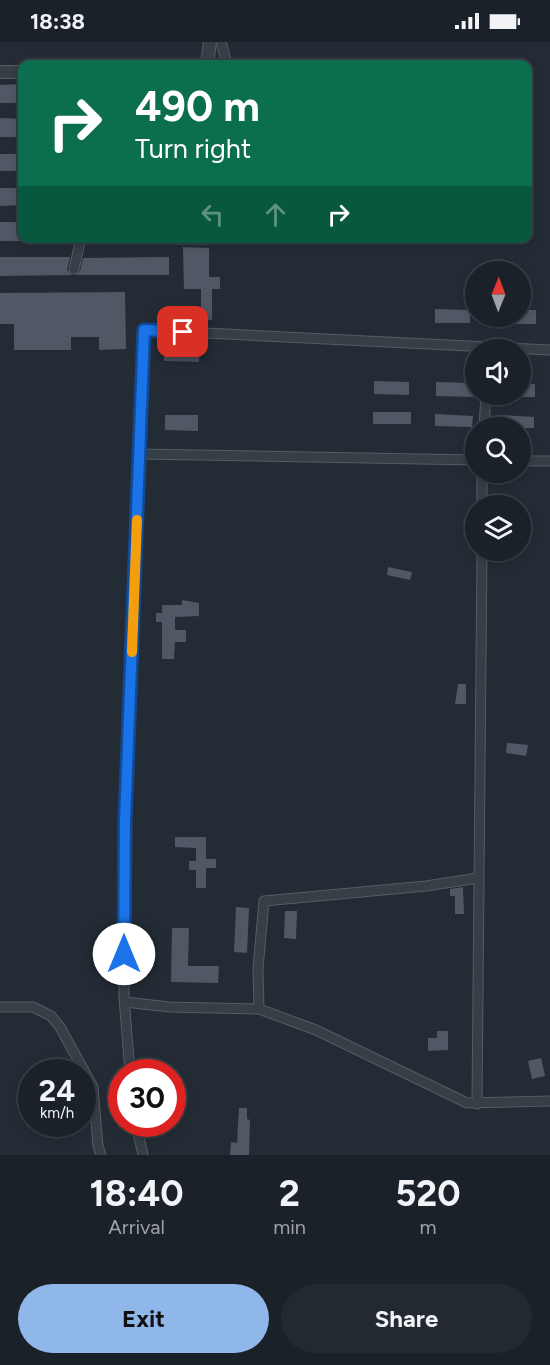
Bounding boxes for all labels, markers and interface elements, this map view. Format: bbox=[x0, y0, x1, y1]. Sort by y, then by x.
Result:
text: 18:38 bbox=[30, 8, 85, 35]
text: 490 m bbox=[135, 81, 260, 132]
icon: right bbox=[36, 84, 114, 162]
text: Turn right bbox=[135, 132, 251, 165]
icon: left bbox=[196, 198, 229, 231]
icon: ahead bbox=[259, 198, 292, 231]
icon: right bbox=[322, 198, 355, 231]
north arrow bbox=[465, 261, 531, 327]
map controls bbox=[465, 261, 531, 561]
pin bbox=[157, 306, 208, 357]
icon: arrive bbox=[166, 315, 199, 348]
button: sound bbox=[465, 339, 531, 405]
button: search bbox=[465, 417, 531, 483]
button: layers bbox=[465, 495, 531, 561]
position arrow bbox=[92, 922, 156, 986]
speed limit sign: 30 bbox=[108, 1059, 186, 1137]
text: 24 bbox=[39, 1072, 75, 1109]
text: km/h bbox=[40, 1104, 74, 1122]
text: 18:40 bbox=[89, 1172, 184, 1215]
text: 2 bbox=[279, 1172, 300, 1215]
text: 520 bbox=[395, 1172, 461, 1215]
text: Arrival bbox=[108, 1215, 165, 1239]
text: min bbox=[273, 1215, 306, 1239]
text: m bbox=[419, 1215, 436, 1239]
button: Exit bbox=[18, 1284, 269, 1353]
button: Share bbox=[281, 1284, 532, 1353]

